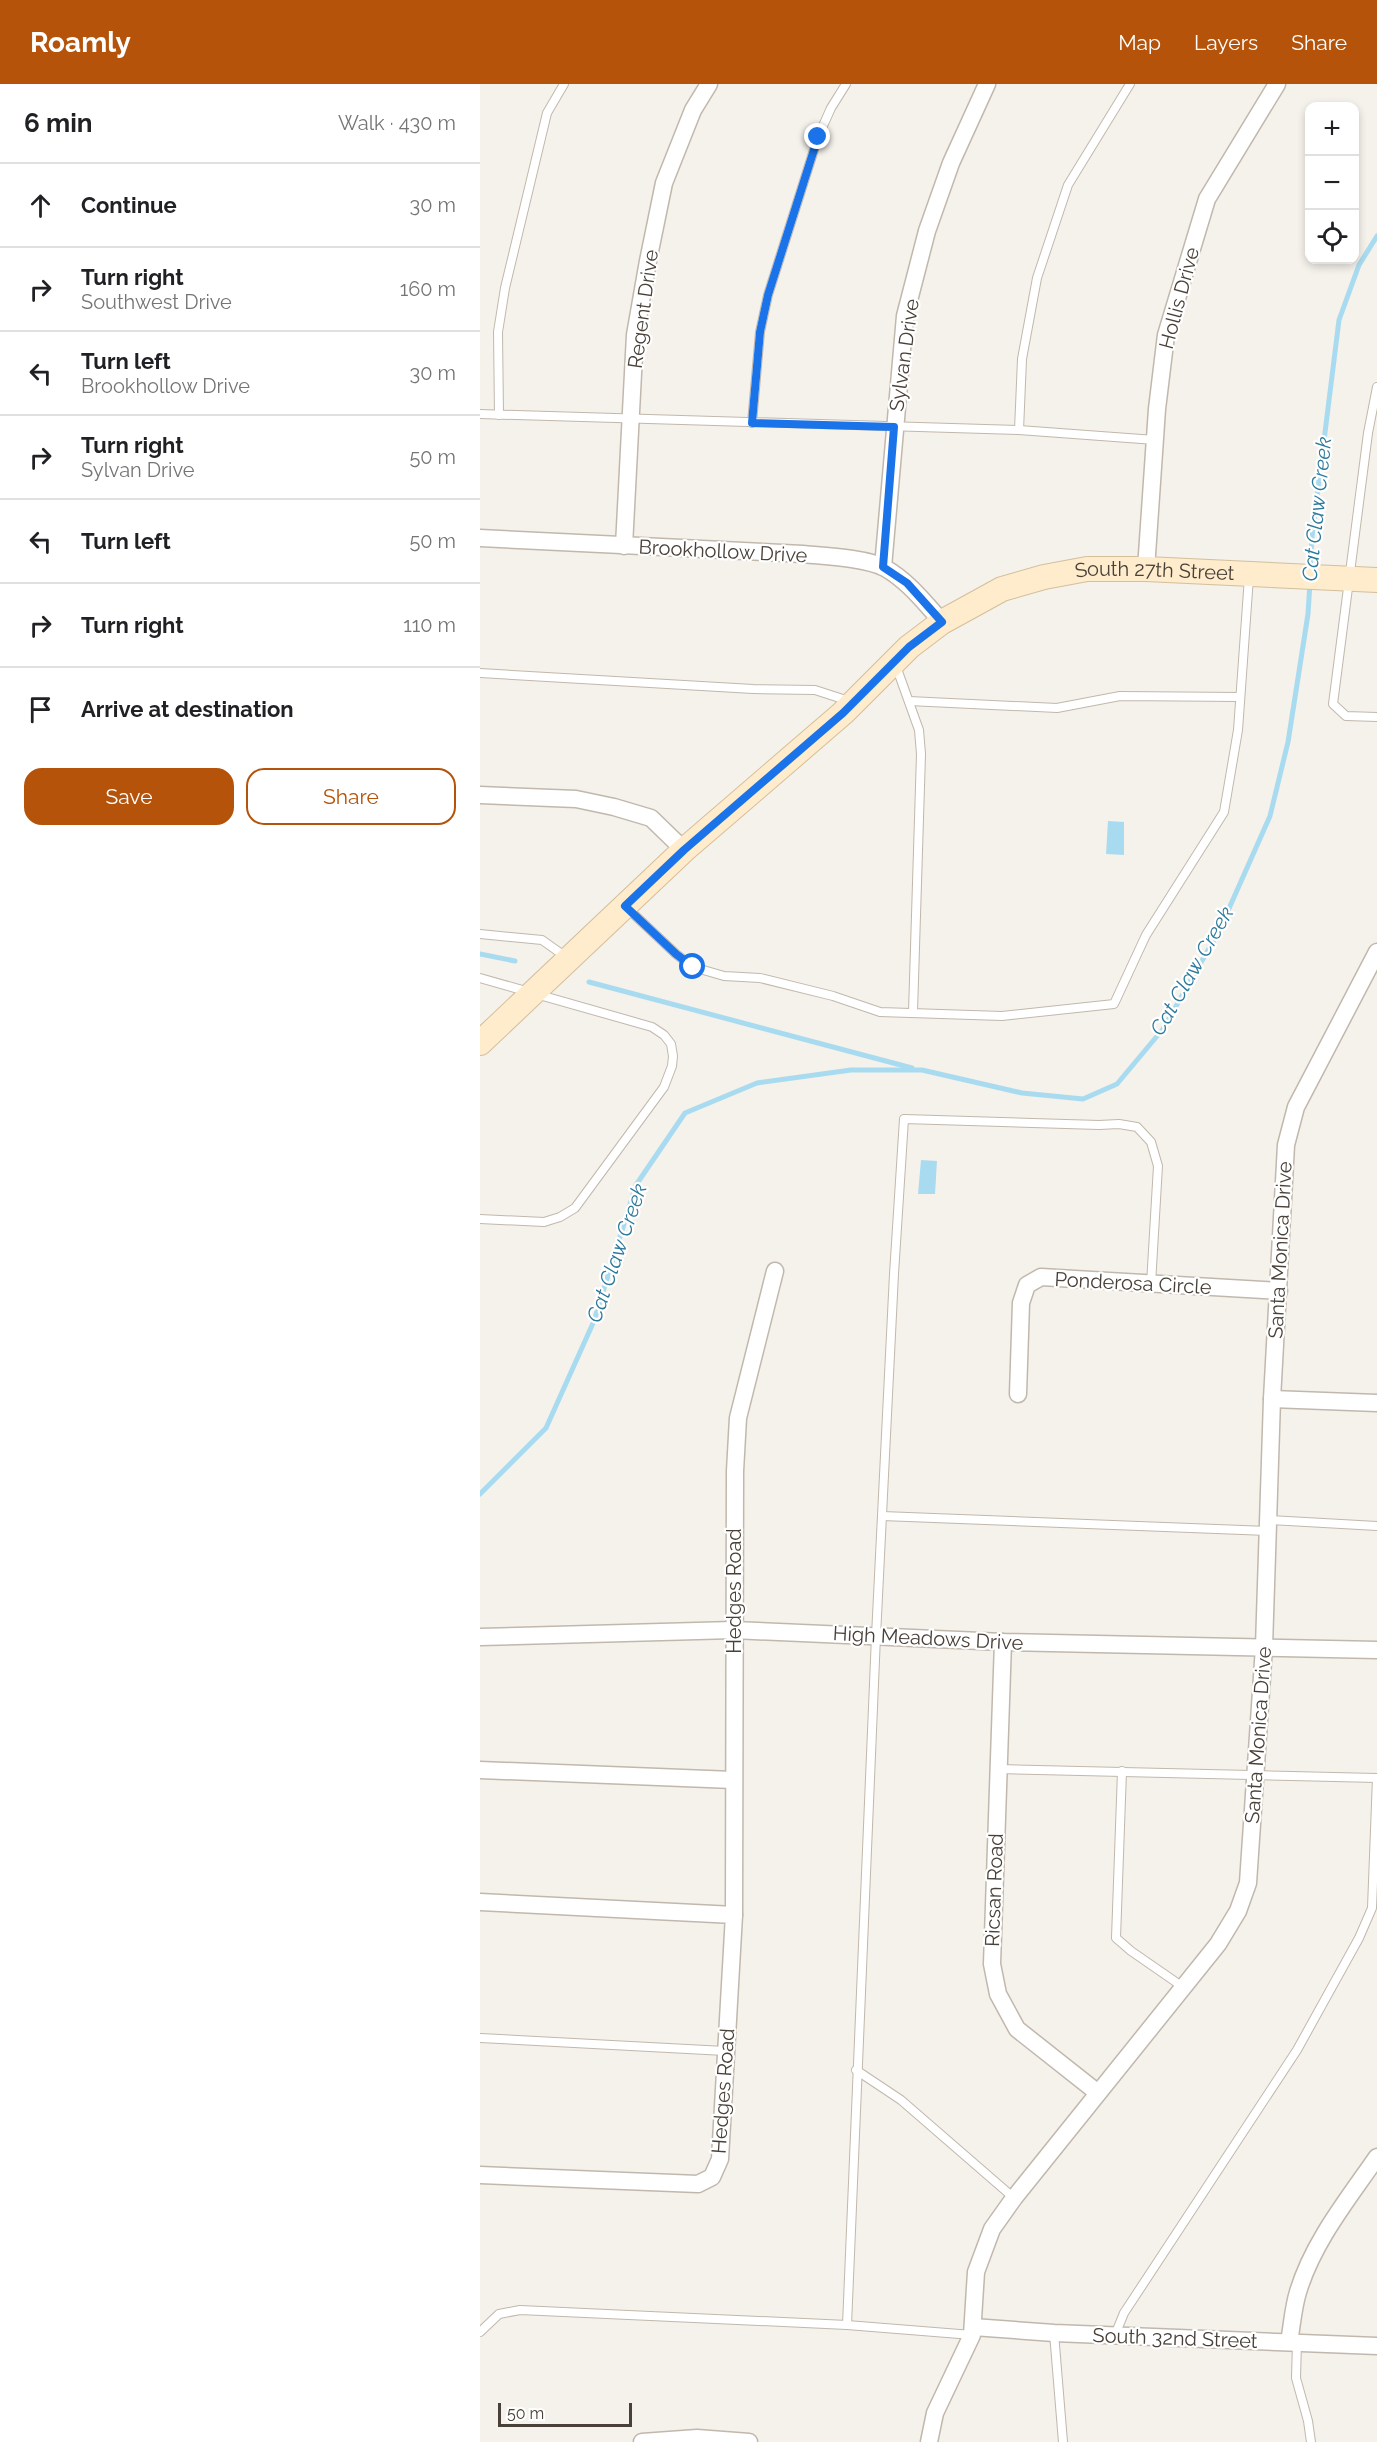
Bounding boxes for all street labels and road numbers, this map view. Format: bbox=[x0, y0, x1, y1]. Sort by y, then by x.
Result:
street label: Hollis Drive bbox=[1154, 244, 1204, 351]
street label: Regent Drive bbox=[623, 248, 663, 370]
street label: Sylvan Drive bbox=[884, 297, 924, 413]
street label: Brookhollow Drive bbox=[638, 535, 808, 567]
street label: South 27th Street bbox=[1073, 557, 1235, 585]
street label: Santa Monica Drive bbox=[1263, 1161, 1297, 1339]
street label: Ponderosa Circle bbox=[1054, 1267, 1212, 1299]
street label: Hedges Road bbox=[722, 1528, 746, 1654]
street label: High Meadows Drive bbox=[832, 1621, 1024, 1655]
street label: Santa Monica Drive bbox=[1240, 1645, 1276, 1824]
street label: Ricsan Road bbox=[980, 1833, 1008, 1947]
street label: Hedges Road bbox=[707, 2028, 739, 2154]
street label: South 32nd Street bbox=[1092, 2323, 1258, 2353]

